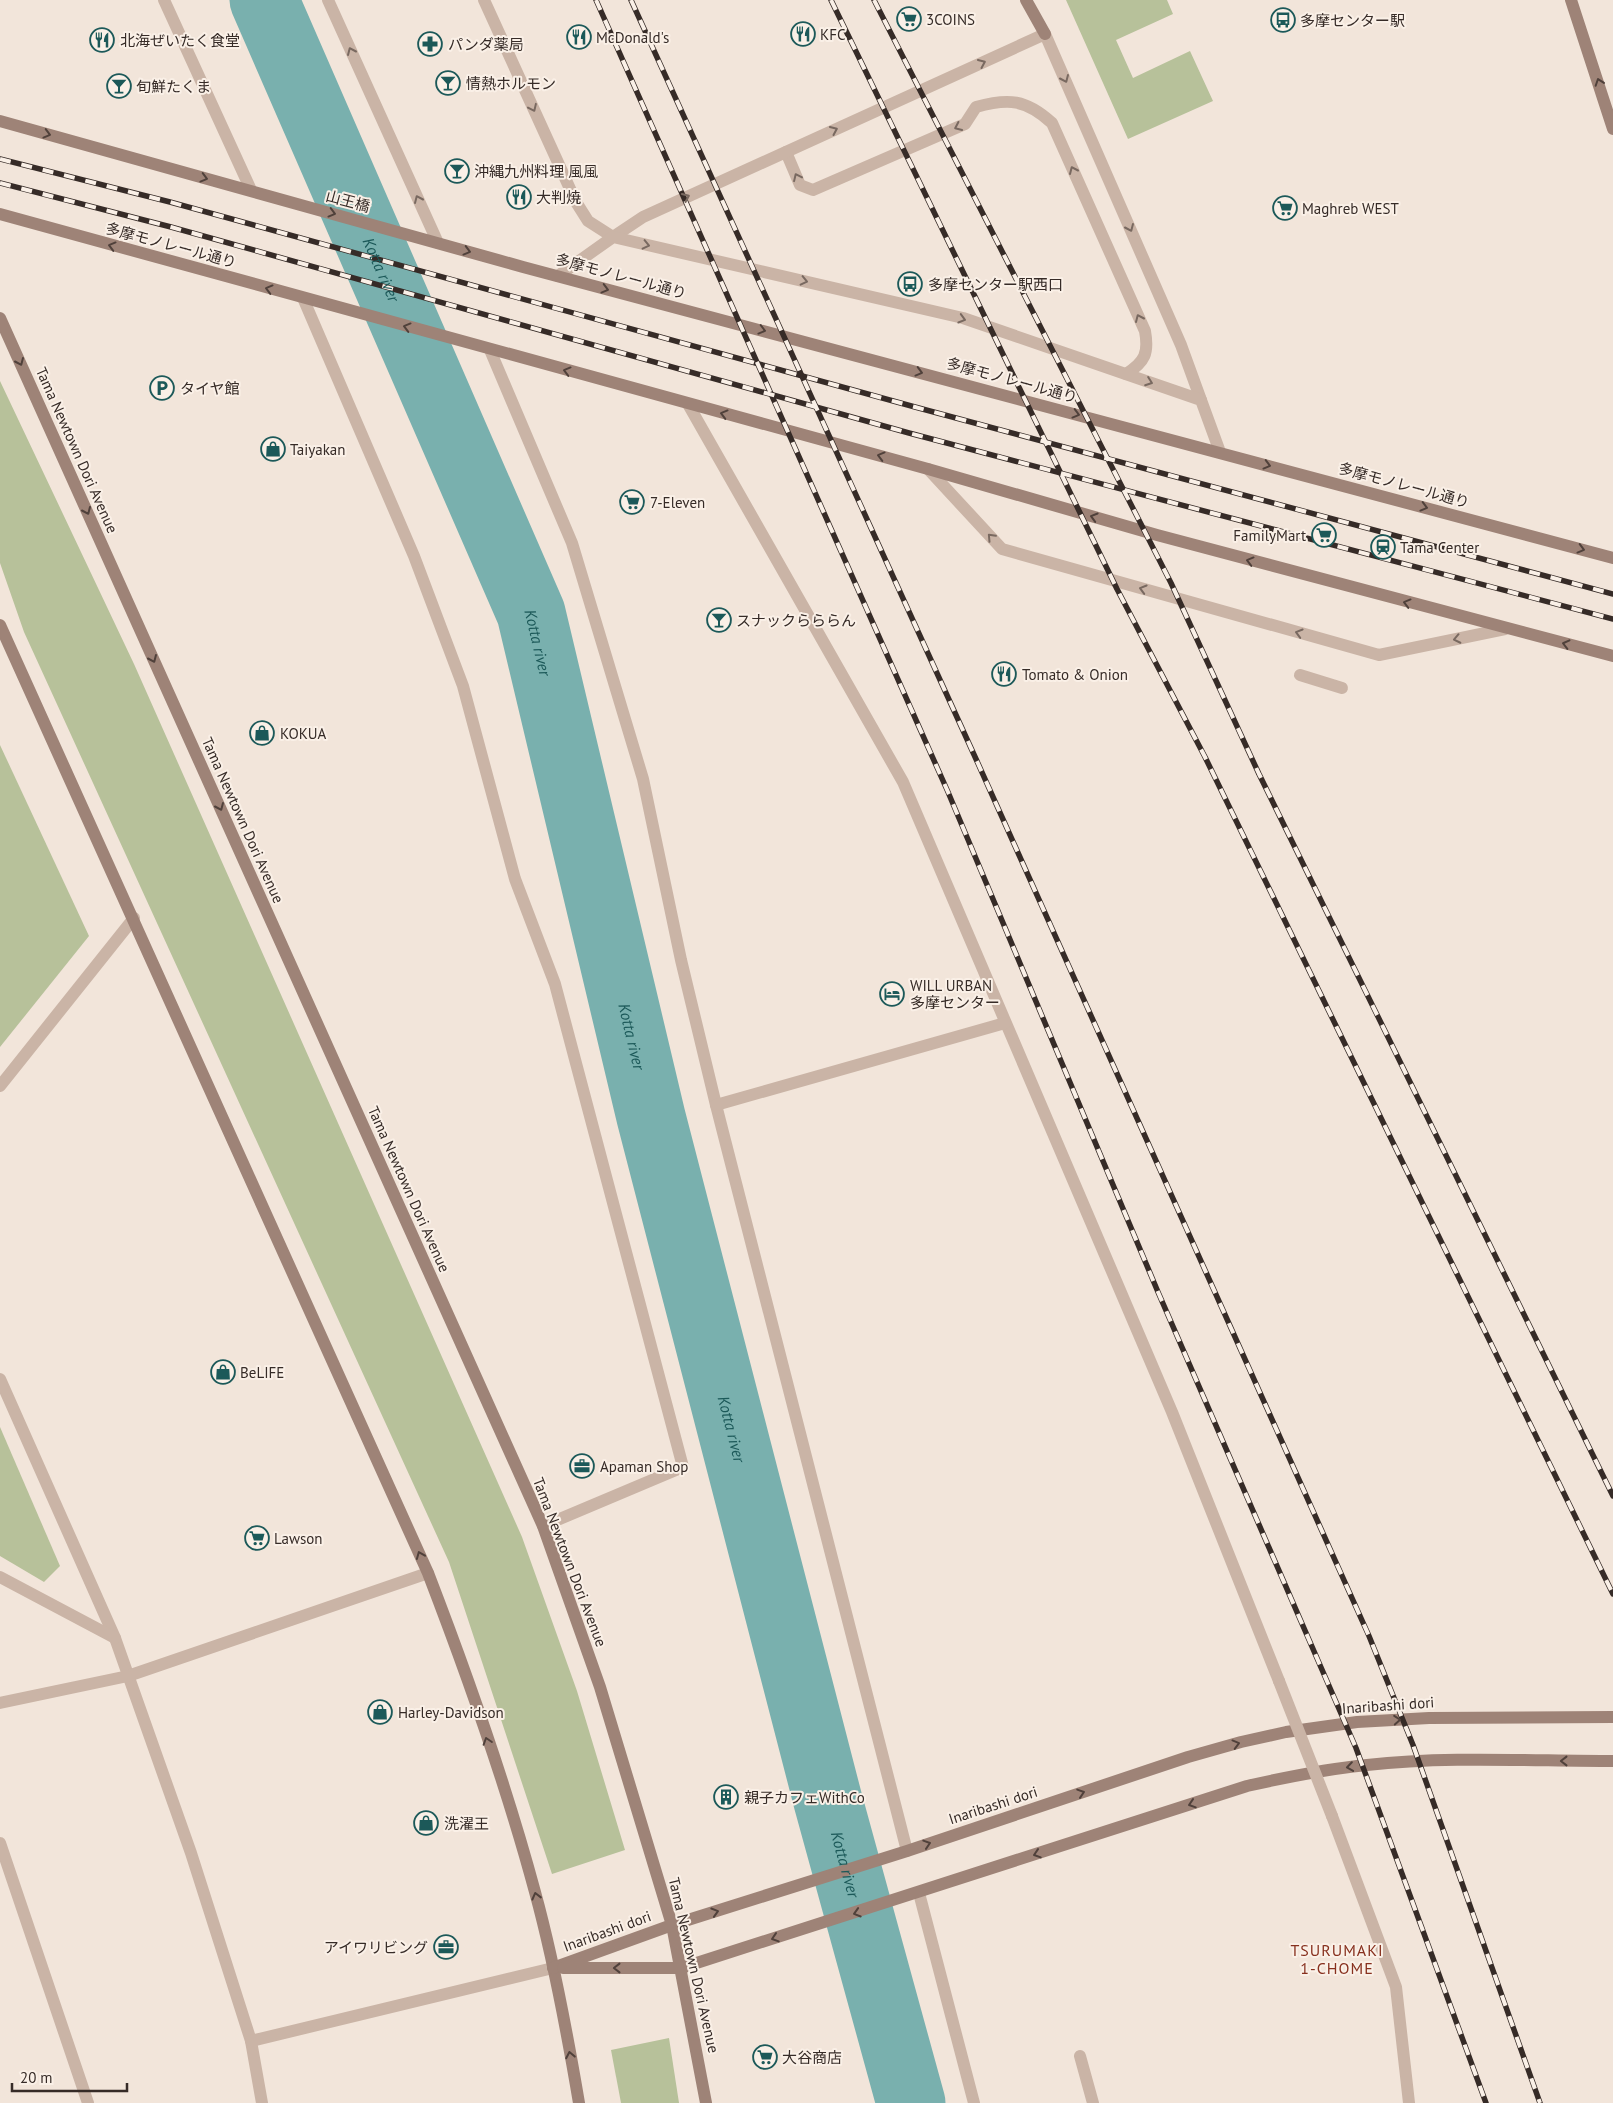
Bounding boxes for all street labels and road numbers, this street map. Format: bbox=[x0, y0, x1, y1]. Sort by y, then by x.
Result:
street label: 山王橋 bbox=[324, 186, 372, 216]
street label: 多摩モノレール通り bbox=[103, 218, 239, 272]
street label: 多摩モノレール通り bbox=[553, 249, 689, 303]
street label: 多摩モノレール通り bbox=[944, 353, 1080, 407]
street label: Tama Newtown Dori Avenue bbox=[32, 364, 122, 536]
street label: 多摩モノレール通り bbox=[1336, 458, 1472, 512]
street label: Tama Newtown Dori Avenue bbox=[198, 734, 288, 906]
street label: Tama Newtown Dori Avenue bbox=[364, 1103, 454, 1275]
street label: Tama Newtown Dori Avenue bbox=[529, 1475, 611, 1649]
street label: Inaribashi dori bbox=[1341, 1692, 1435, 1718]
street label: Inaribashi dori bbox=[946, 1782, 1040, 1828]
street label: Tama Newtown Dori Avenue bbox=[665, 1875, 723, 2055]
street label: Inaribashi dori bbox=[560, 1906, 654, 1956]

